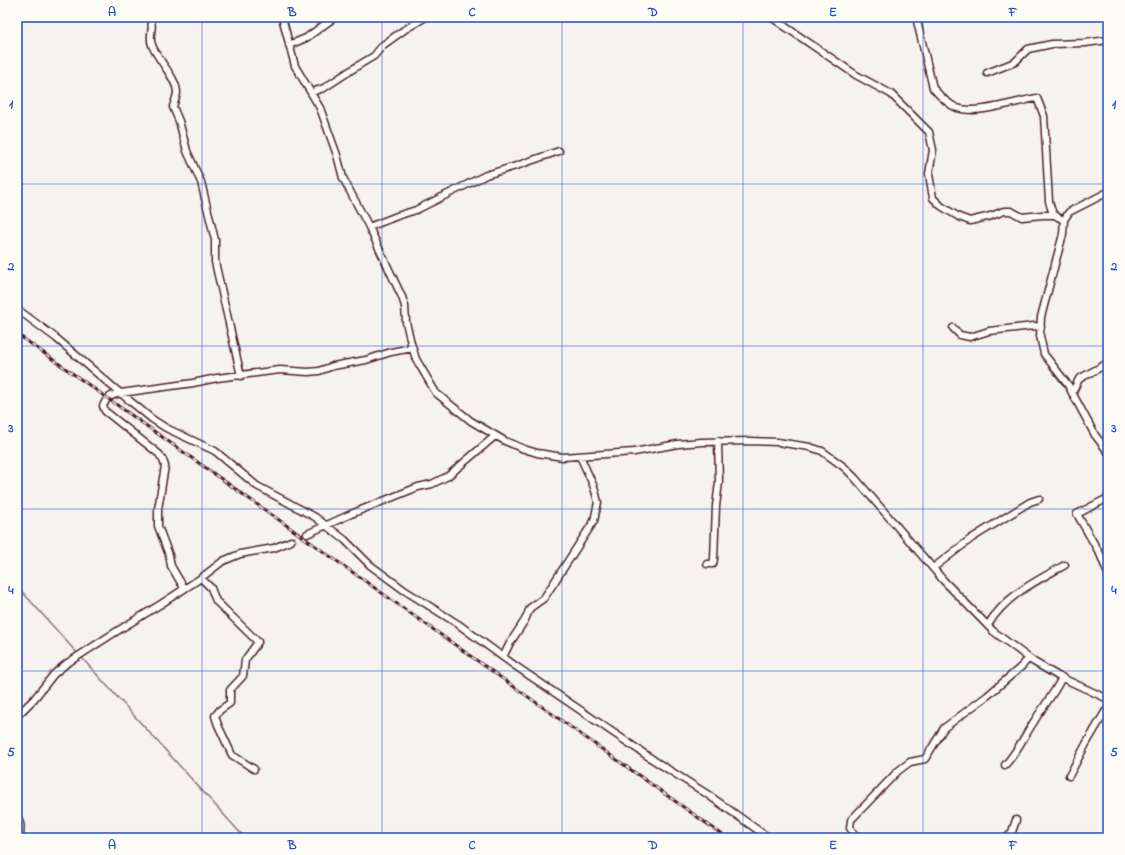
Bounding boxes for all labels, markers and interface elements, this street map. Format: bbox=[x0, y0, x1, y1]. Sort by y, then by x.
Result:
text: A bbox=[108, 3, 116, 22]
text: B bbox=[287, 3, 297, 22]
text: C bbox=[468, 3, 476, 22]
text: D bbox=[647, 3, 658, 22]
text: E bbox=[829, 3, 837, 22]
text: F bbox=[1008, 3, 1018, 22]
text: 1 bbox=[9, 95, 14, 114]
text: 1 bbox=[1112, 95, 1117, 114]
text: 2 bbox=[7, 257, 15, 276]
text: 2 bbox=[1110, 257, 1118, 276]
text: 3 bbox=[7, 419, 14, 438]
text: 3 bbox=[1110, 419, 1117, 438]
text: 4 bbox=[7, 581, 14, 600]
text: 4 bbox=[1110, 581, 1117, 600]
text: 5 bbox=[7, 743, 15, 762]
text: 5 bbox=[1110, 743, 1118, 762]
text: A bbox=[108, 836, 116, 855]
text: B bbox=[287, 836, 297, 855]
text: C bbox=[468, 836, 476, 855]
text: D bbox=[647, 836, 658, 855]
text: E bbox=[829, 836, 837, 855]
text: F bbox=[1008, 836, 1018, 855]

